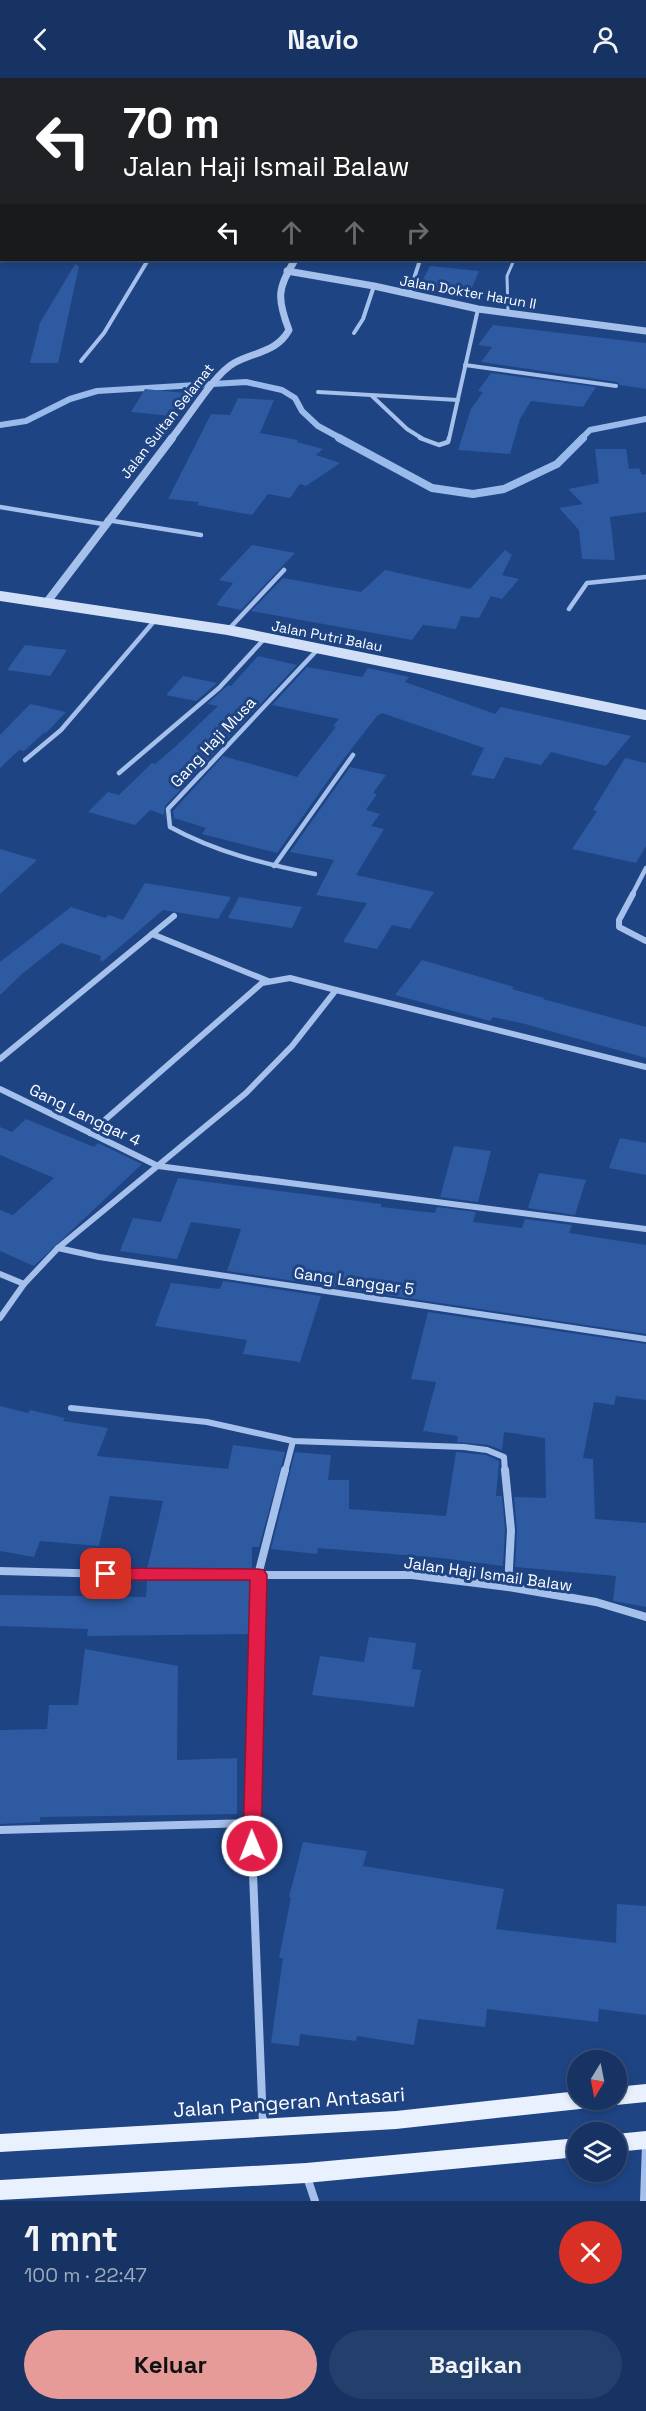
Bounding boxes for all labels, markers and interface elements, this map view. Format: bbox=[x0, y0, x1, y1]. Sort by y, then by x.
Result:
text: Navio bbox=[287, 22, 359, 57]
icon: back bbox=[24, 23, 57, 56]
icon: person bbox=[589, 23, 622, 56]
text: 70 m bbox=[123, 97, 220, 150]
icon: left bbox=[24, 102, 102, 180]
text: Jalan Haji Ismail Balaw bbox=[123, 149, 410, 184]
icon: left bbox=[212, 216, 245, 249]
icon: ahead bbox=[275, 216, 308, 249]
icon: ahead bbox=[338, 216, 371, 249]
icon: right bbox=[401, 216, 434, 249]
street label: Jalan Dokter Harun II bbox=[398, 271, 538, 313]
street label: Jalan Sultan Selamat bbox=[116, 360, 218, 482]
street label: Jalan Putri Balau bbox=[270, 616, 384, 656]
street label: Gang Haji Musa bbox=[165, 692, 261, 792]
street label: Gang Langgar 4 bbox=[26, 1079, 144, 1151]
street label: Gang Langgar 5 bbox=[293, 1262, 415, 1300]
pin bbox=[80, 1548, 131, 1599]
street label: Jalan Haji Ismail Balaw bbox=[402, 1552, 574, 1596]
icon: arrive bbox=[89, 1557, 122, 1590]
position arrow bbox=[220, 1814, 284, 1878]
north arrow bbox=[567, 2050, 627, 2110]
map controls bbox=[567, 2050, 627, 2182]
street label: Jalan Pangeran Antasari bbox=[172, 2081, 406, 2123]
button: layers bbox=[567, 2122, 627, 2182]
text: 1 mnt bbox=[24, 2216, 118, 2262]
button: close bbox=[559, 2221, 622, 2284]
text: 100 m · 22:47 bbox=[24, 2262, 147, 2288]
button: Keluar bbox=[24, 2330, 317, 2399]
button: Bagikan bbox=[329, 2330, 622, 2399]

